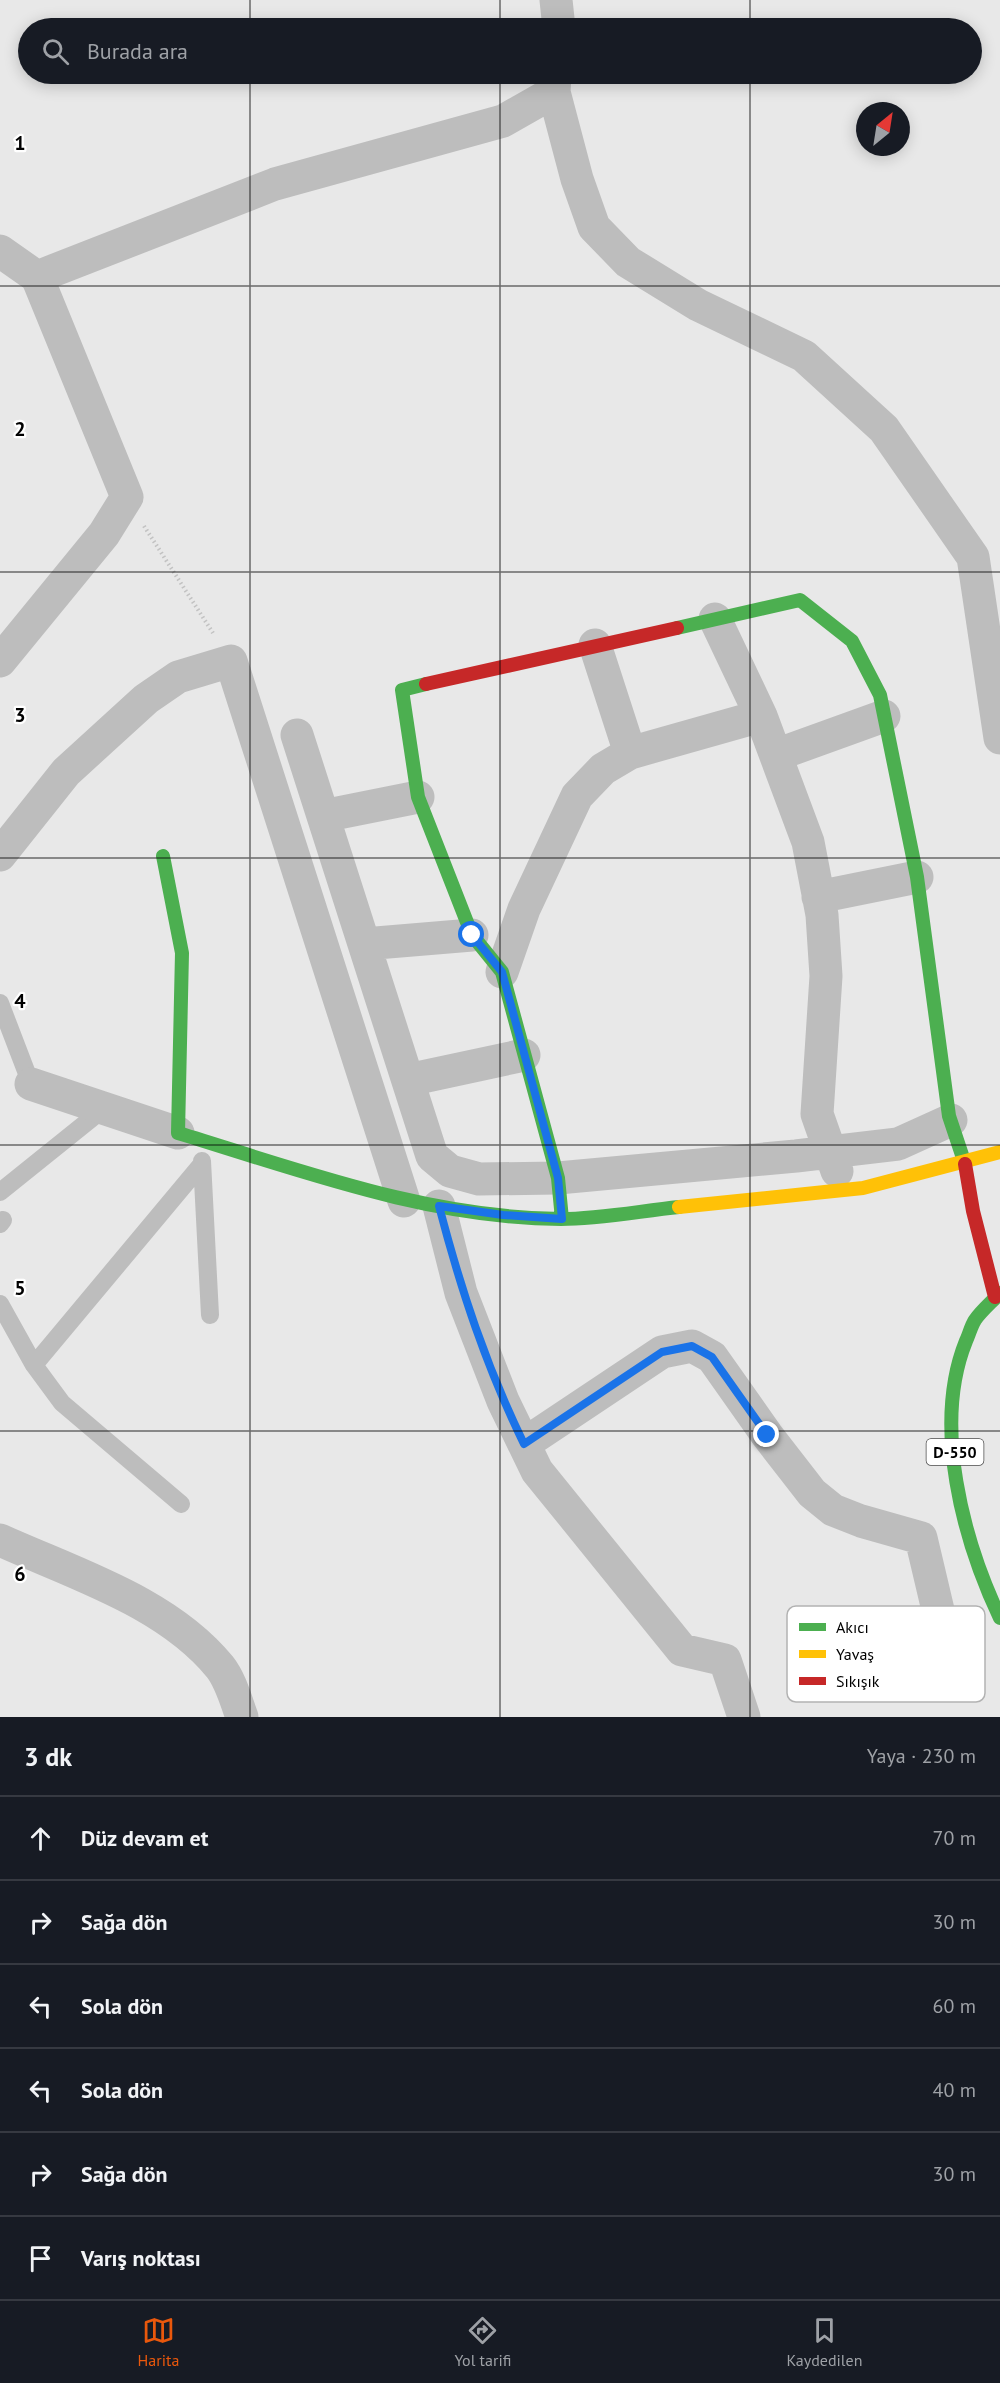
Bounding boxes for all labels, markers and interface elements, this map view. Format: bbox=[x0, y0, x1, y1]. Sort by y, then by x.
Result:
search box bbox=[18, 18, 982, 84]
icon: search bbox=[39, 35, 72, 68]
text: Burada ara bbox=[87, 37, 188, 65]
north arrow bbox=[856, 102, 910, 156]
text: 1 bbox=[14, 130, 26, 156]
text: 2 bbox=[14, 416, 26, 442]
text: 3 bbox=[14, 702, 26, 728]
route start bbox=[458, 921, 484, 947]
text: 4 bbox=[14, 988, 26, 1014]
text: 5 bbox=[14, 1275, 26, 1301]
route end bbox=[753, 1421, 779, 1447]
road number: D-550 bbox=[926, 1439, 984, 1465]
text: 6 bbox=[14, 1561, 26, 1587]
legend bbox=[787, 1606, 985, 1702]
text: Akıcı bbox=[836, 1617, 869, 1637]
text: Yavaş bbox=[836, 1644, 874, 1664]
text: Sıkışık bbox=[836, 1671, 880, 1691]
text: 3 dk bbox=[24, 1740, 72, 1773]
text: Yaya · 230 m bbox=[867, 1743, 976, 1769]
icon: ahead bbox=[24, 1822, 57, 1855]
text: Düz devam et bbox=[81, 1824, 208, 1852]
text: 70 m bbox=[933, 1825, 976, 1851]
icon: right bbox=[24, 1906, 57, 1939]
text: Sağa dön bbox=[81, 1908, 168, 1936]
text: 30 m bbox=[933, 1909, 976, 1935]
icon: left bbox=[24, 1990, 57, 2023]
text: Sola dön bbox=[81, 1992, 163, 2020]
text: 60 m bbox=[933, 1993, 976, 2019]
icon: left bbox=[24, 2074, 57, 2107]
text: Sola dön bbox=[81, 2076, 163, 2104]
text: 40 m bbox=[933, 2077, 976, 2103]
icon: right bbox=[24, 2158, 57, 2191]
text: Sağa dön bbox=[81, 2160, 168, 2188]
text: 30 m bbox=[933, 2161, 976, 2187]
icon: arrive bbox=[24, 2242, 57, 2275]
text: Varış noktası bbox=[81, 2244, 201, 2272]
tab: Harita bbox=[138, 2314, 179, 2370]
tab: Yol tarifi bbox=[455, 2314, 511, 2370]
tab: Kaydedilen bbox=[787, 2314, 862, 2370]

